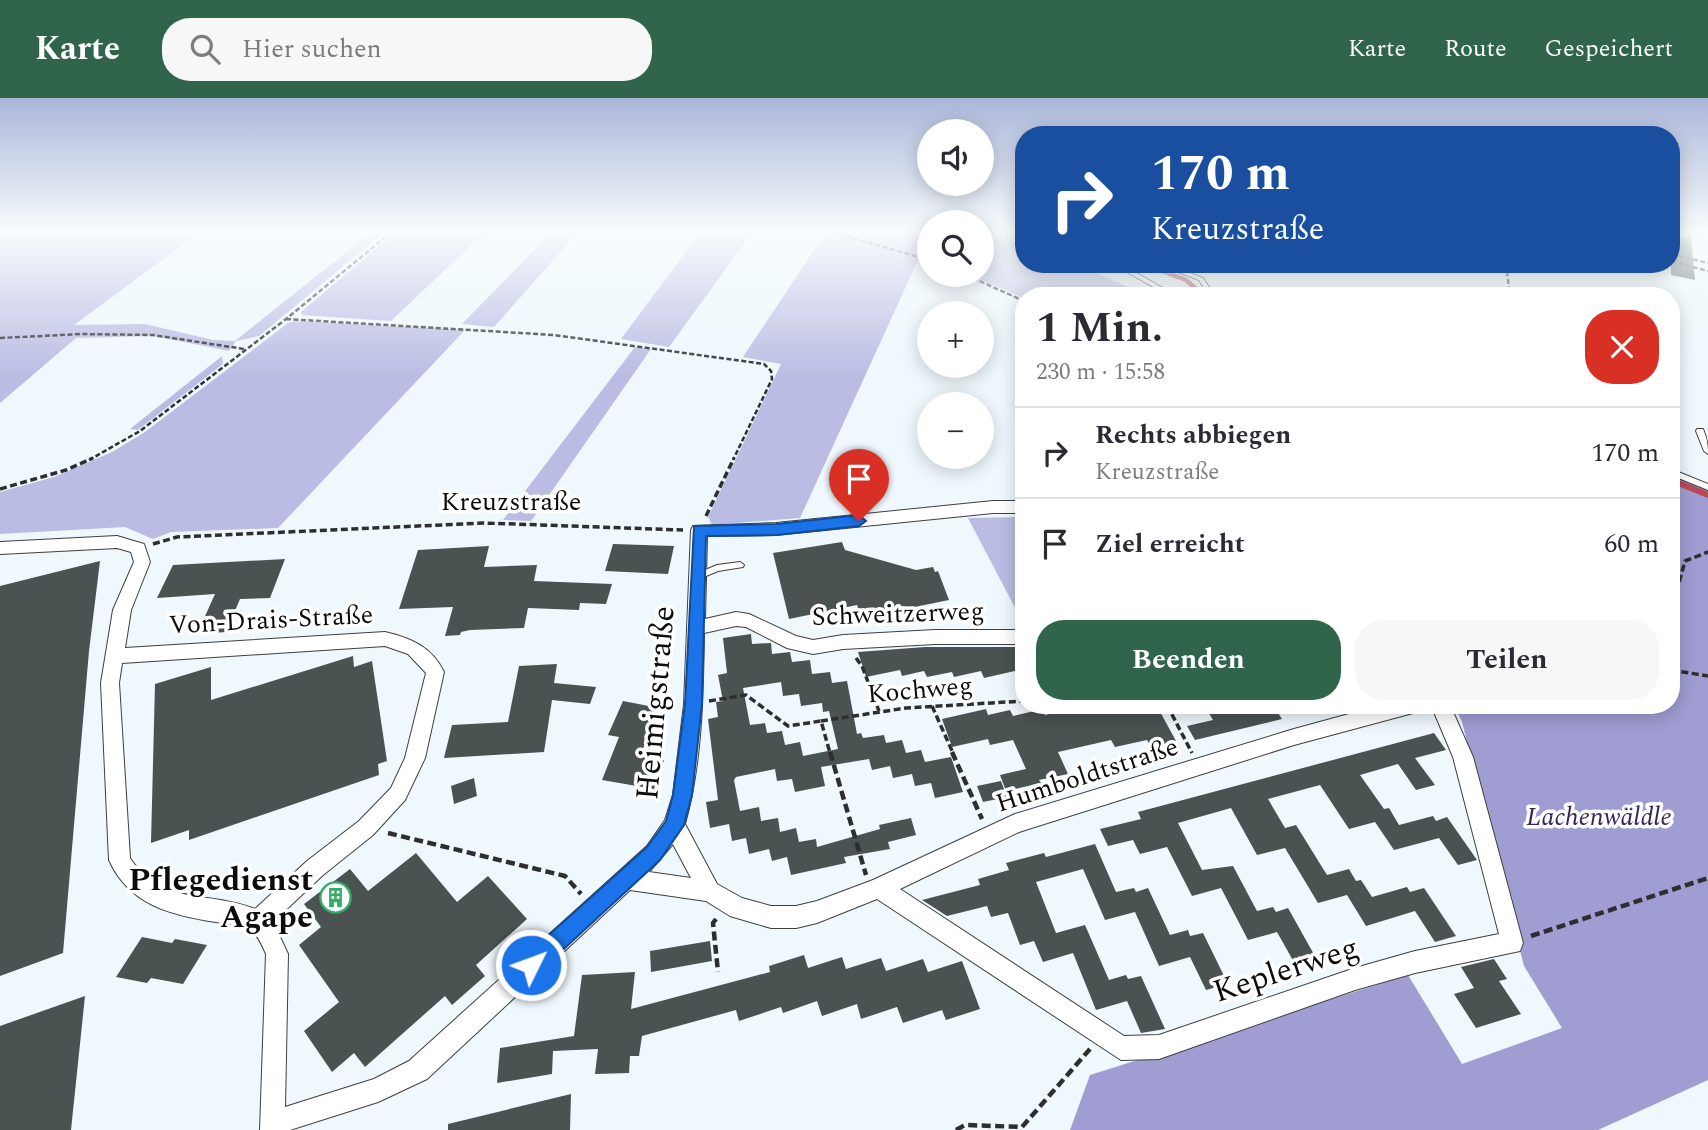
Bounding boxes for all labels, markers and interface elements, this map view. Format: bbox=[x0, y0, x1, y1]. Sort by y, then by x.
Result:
search box bbox=[162, 18, 652, 81]
text: Karte bbox=[35, 24, 120, 74]
text: Hier suchen bbox=[242, 29, 382, 69]
icon: search bbox=[186, 30, 224, 68]
text: Karte bbox=[1348, 31, 1406, 67]
text: Route bbox=[1444, 31, 1507, 67]
text: Gespeichert bbox=[1545, 31, 1673, 67]
map controls bbox=[917, 119, 994, 469]
button: sound bbox=[917, 119, 994, 196]
text: 170 m bbox=[1151, 137, 1290, 212]
icon: right bbox=[1036, 154, 1127, 245]
text: Kreuzstraße bbox=[1151, 205, 1324, 254]
button: search bbox=[917, 210, 994, 287]
text: 1 Min. bbox=[1036, 297, 1163, 360]
button: + bbox=[917, 301, 994, 378]
button: close bbox=[1585, 310, 1659, 384]
text: 230 m · 15:58 bbox=[1036, 355, 1165, 390]
button: − bbox=[917, 392, 994, 469]
text: Rechts abbiegen bbox=[1095, 415, 1291, 455]
text: 170 m bbox=[1591, 433, 1659, 473]
icon: right bbox=[1036, 434, 1074, 472]
pin bbox=[829, 449, 889, 521]
text: Kreuzstraße bbox=[1095, 455, 1219, 490]
icon: arrive bbox=[840, 460, 878, 498]
street label: Kreuzstraße bbox=[441, 482, 581, 522]
text: Ziel erreicht bbox=[1095, 524, 1245, 564]
text: 60 m bbox=[1604, 524, 1659, 564]
icon: arrive bbox=[1036, 525, 1074, 563]
street label: Schweitzerweg bbox=[811, 591, 985, 637]
street label: Von-Drais-Straße bbox=[168, 595, 374, 645]
street label: Heimigstraße bbox=[623, 604, 689, 802]
button: Beenden bbox=[1036, 620, 1341, 700]
button: Teilen bbox=[1355, 620, 1659, 700]
street label: Kochweg bbox=[865, 665, 975, 715]
street label: Humboldtstraße bbox=[991, 727, 1183, 823]
park label: Lachenwäldle bbox=[1526, 797, 1672, 837]
place label: Pflegedienst Agape bbox=[128, 856, 313, 942]
building icon: Pflegedienst Agape bbox=[319, 881, 353, 915]
street label: Keplerweg bbox=[1207, 923, 1365, 1017]
position arrow bbox=[494, 928, 568, 1002]

